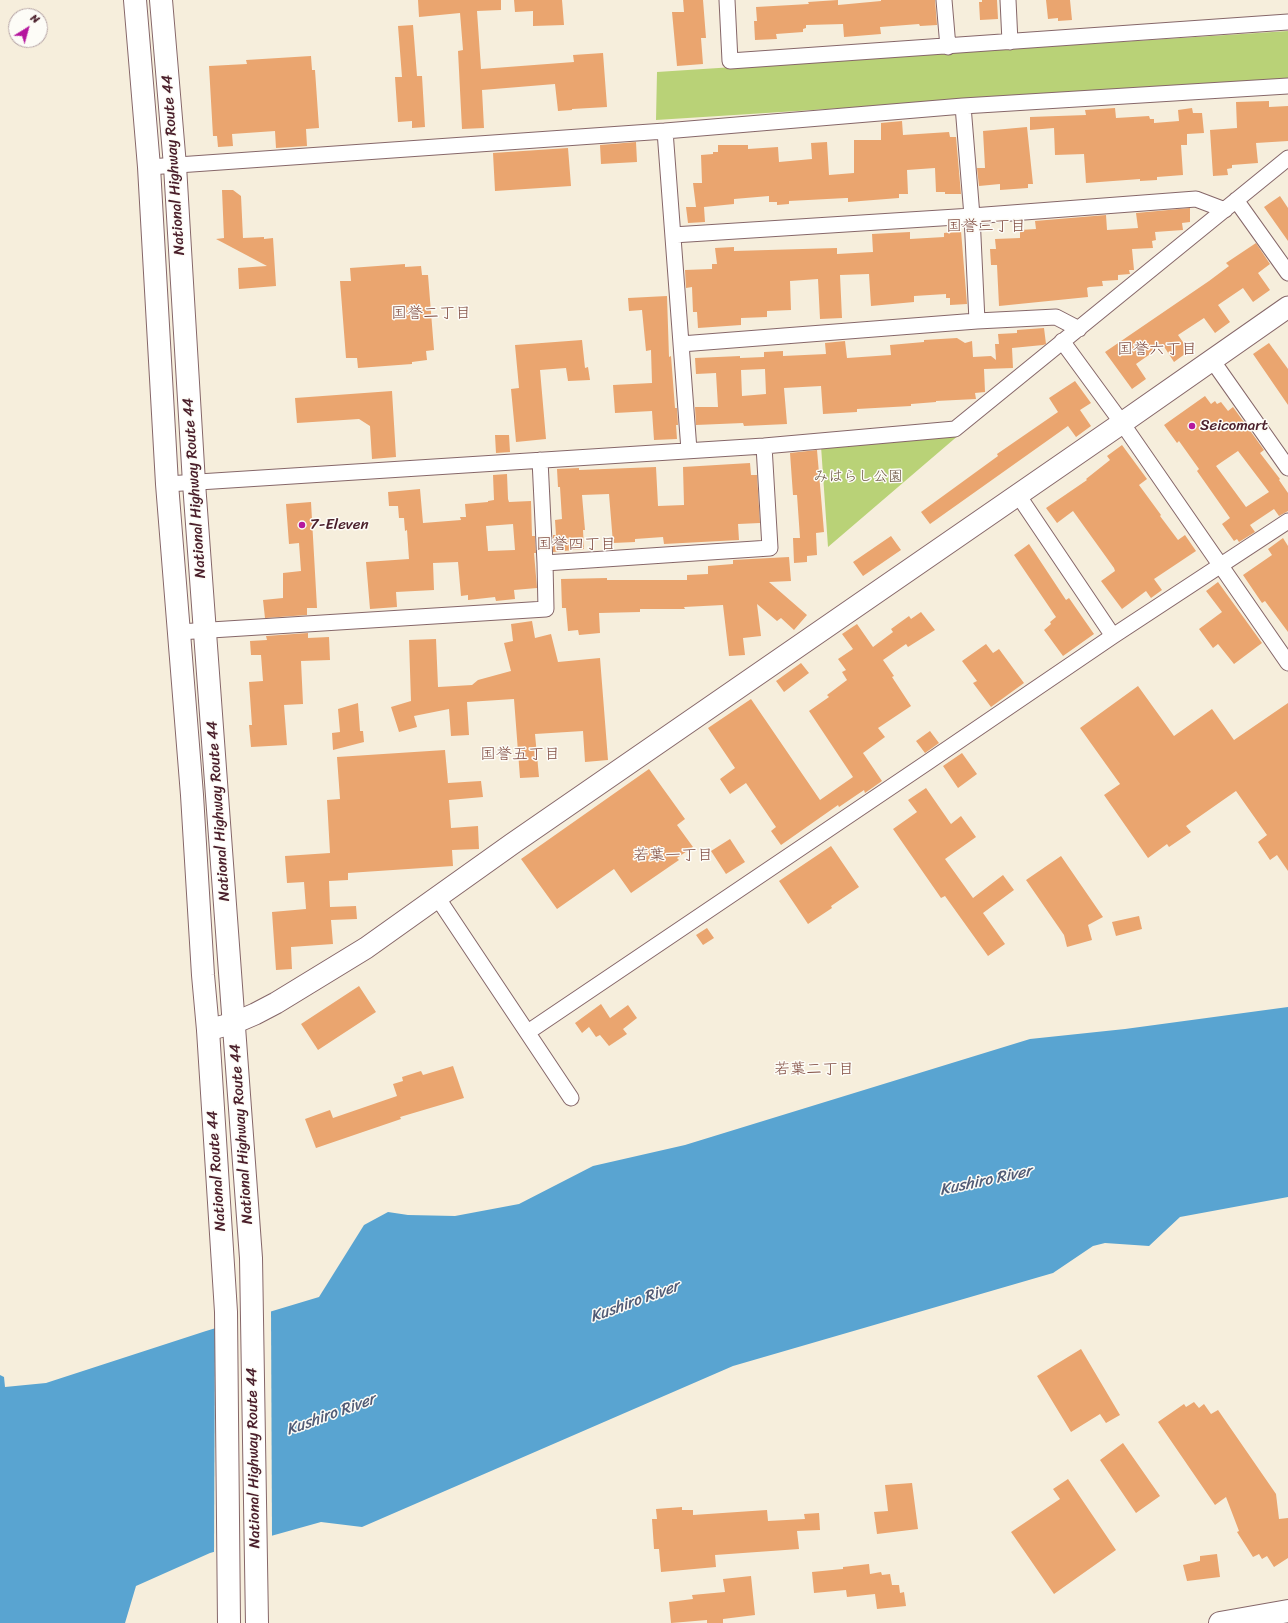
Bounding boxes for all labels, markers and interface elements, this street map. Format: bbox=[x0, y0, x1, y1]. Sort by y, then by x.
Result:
north arrow bbox=[8, 8, 48, 48]
text: N bbox=[26, 9, 44, 29]
street label: National Highway Route 44 bbox=[159, 74, 189, 256]
district label: 国誉三丁目 bbox=[946, 217, 1026, 237]
district label: 国誉二丁目 bbox=[391, 304, 471, 324]
district label: 国誉六丁目 bbox=[1117, 340, 1197, 360]
street label: National Highway Route 44 bbox=[180, 397, 210, 579]
place label: Seicomart bbox=[1200, 417, 1268, 435]
marker: Seicomart bbox=[1187, 421, 1197, 431]
park label: みはらし公園 bbox=[813, 468, 903, 486]
place label: 7-Eleven bbox=[310, 516, 369, 534]
marker: 7-Eleven bbox=[297, 520, 307, 530]
district label: 国誉四丁目 bbox=[536, 535, 616, 555]
street label: National Highway Route 44 bbox=[204, 720, 234, 902]
district label: 国誉五丁目 bbox=[480, 745, 560, 765]
district label: 若葉一丁目 bbox=[633, 846, 713, 866]
street label: National Highway Route 44 bbox=[227, 1043, 257, 1225]
district label: 若葉二丁目 bbox=[774, 1060, 854, 1080]
street label: National Route 44 bbox=[204, 1110, 230, 1232]
water label: Kushiro River bbox=[938, 1162, 1034, 1200]
water label: Kushiro River bbox=[588, 1277, 682, 1327]
street label: National Highway Route 44 bbox=[243, 1367, 265, 1549]
water label: Kushiro River bbox=[284, 1390, 378, 1440]

